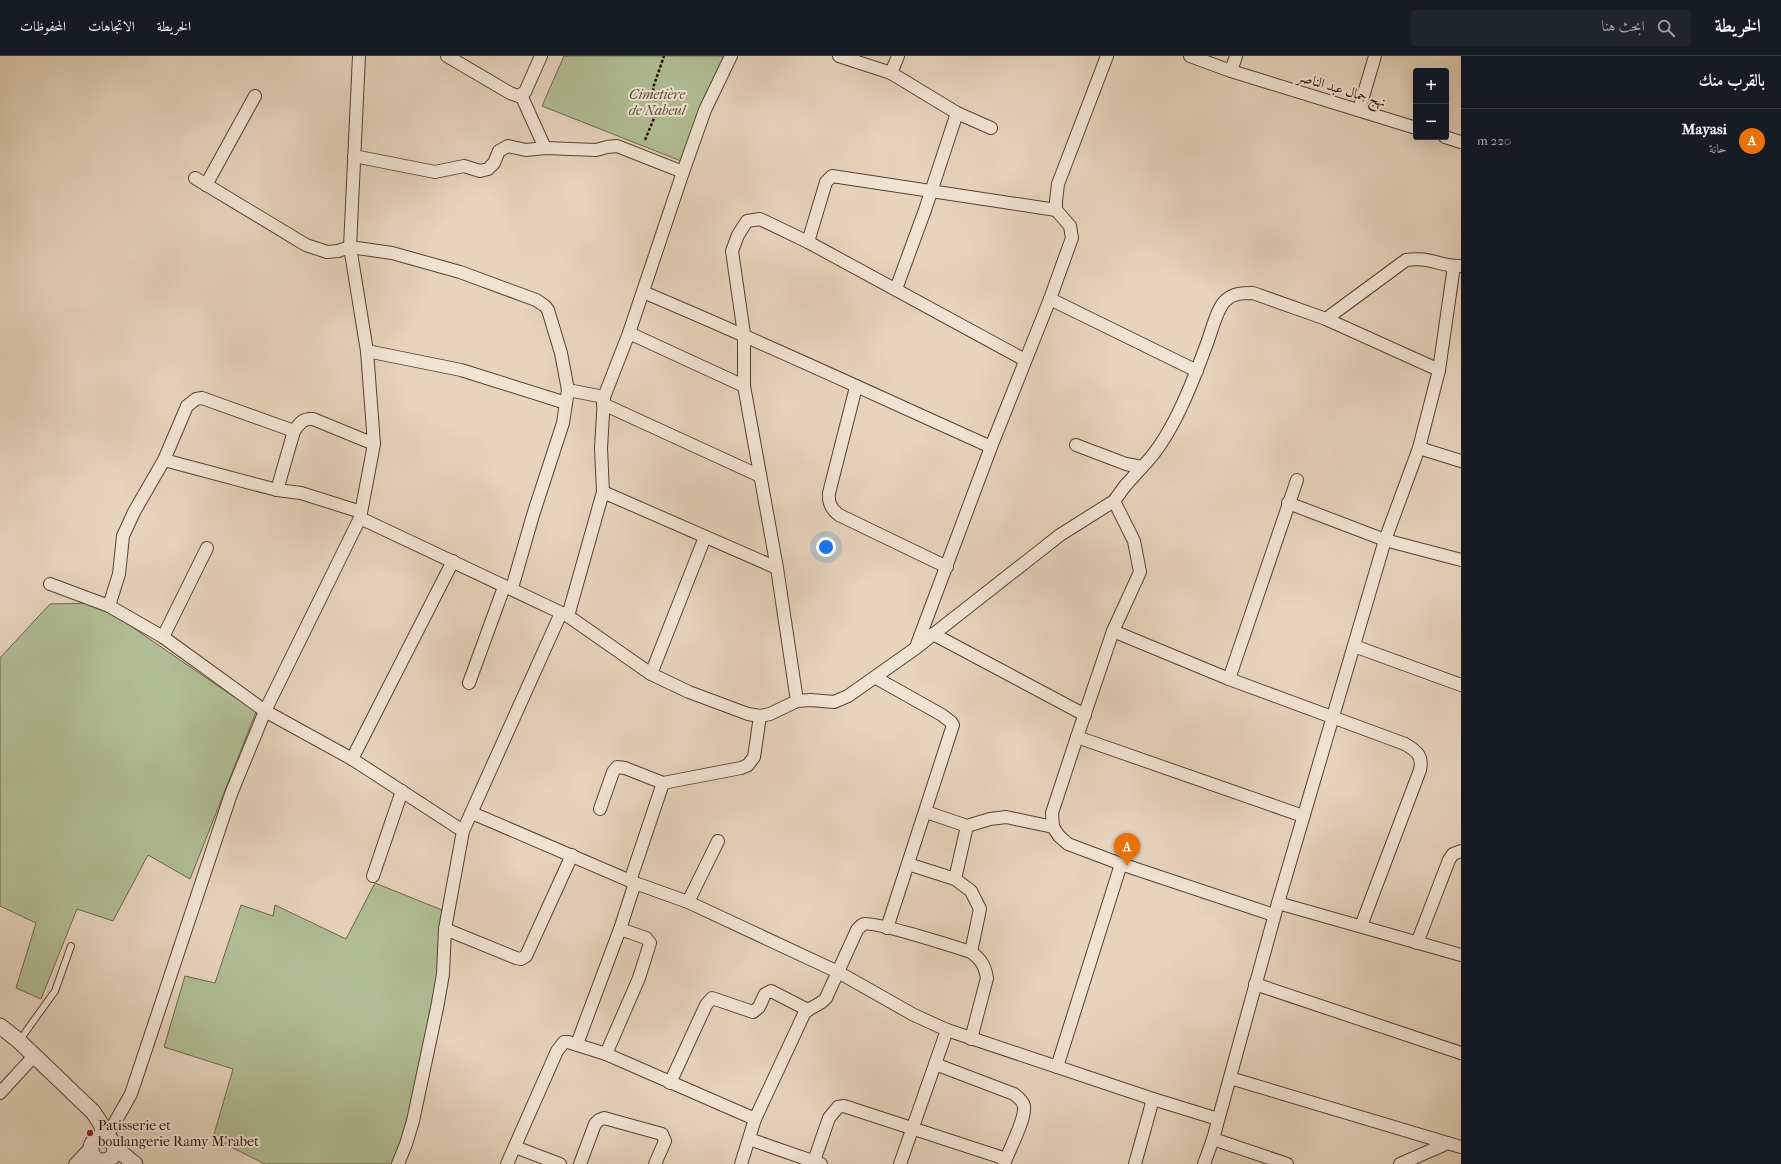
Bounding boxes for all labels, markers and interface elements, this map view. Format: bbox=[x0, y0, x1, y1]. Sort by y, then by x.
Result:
search box bbox=[1411, 10, 1691, 46]
text: الخريطة bbox=[1715, 15, 1761, 37]
text: ابحث هنا bbox=[1602, 17, 1645, 35]
icon: search bbox=[1655, 17, 1677, 39]
text: المحفوظات bbox=[20, 18, 66, 35]
text: الاتجاهات bbox=[88, 18, 135, 35]
text: الخريطة bbox=[157, 18, 191, 35]
street label: نهج جمال عبد الناصر bbox=[1293, 67, 1388, 115]
map controls bbox=[1413, 68, 1449, 140]
button: + bbox=[1413, 68, 1449, 104]
text: بالقرب منك bbox=[1699, 70, 1765, 90]
park label: Cimetière de Nabeul bbox=[629, 86, 687, 119]
button: − bbox=[1413, 104, 1449, 140]
text: Mayasi bbox=[1682, 120, 1727, 138]
text: 220 m bbox=[1477, 133, 1511, 148]
text: A bbox=[1748, 133, 1756, 148]
text: حانة bbox=[1709, 141, 1727, 156]
your location bbox=[816, 537, 836, 557]
pin: A bbox=[1114, 833, 1140, 866]
place label: Patisserie et boulangerie Ramy M'rabet bbox=[97, 1117, 259, 1150]
marker: Patisserie et boulangerie Ramy M'rabet bbox=[85, 1128, 95, 1138]

